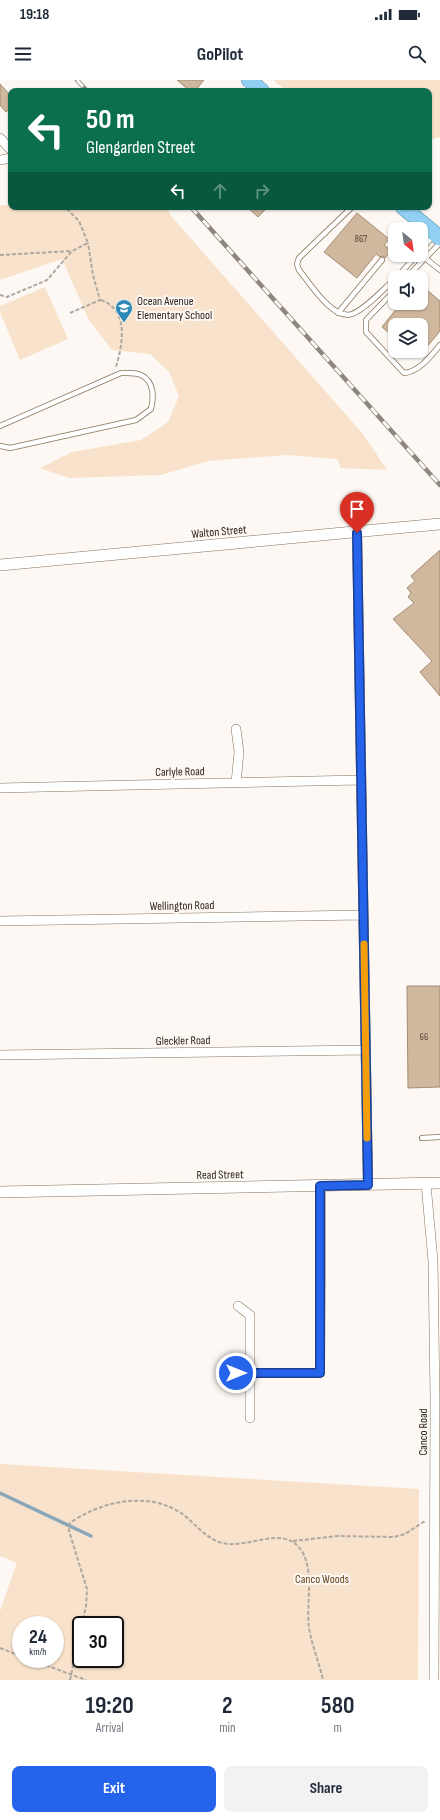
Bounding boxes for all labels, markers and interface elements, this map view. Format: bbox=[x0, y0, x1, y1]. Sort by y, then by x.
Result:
text: 19:18 bbox=[20, 5, 49, 24]
icon: menu bbox=[12, 43, 34, 65]
icon: search bbox=[406, 43, 428, 65]
text: GoPilot bbox=[197, 44, 243, 65]
text: 50 m bbox=[86, 103, 135, 136]
icon: left bbox=[20, 104, 72, 156]
text: Glengarden Street bbox=[86, 137, 195, 158]
icon: left bbox=[167, 180, 189, 202]
icon: ahead bbox=[209, 180, 231, 202]
icon: right bbox=[251, 180, 273, 202]
north arrow bbox=[388, 222, 428, 262]
map controls bbox=[388, 222, 428, 358]
house number: 867 bbox=[355, 233, 367, 245]
button: sound bbox=[388, 270, 428, 310]
place label: Ocean Avenue Elementary School bbox=[137, 294, 212, 323]
school or university icon: Ocean Avenue Elementary School bbox=[114, 298, 134, 323]
button: layers bbox=[388, 318, 428, 358]
pin bbox=[340, 492, 374, 533]
icon: arrive bbox=[346, 498, 368, 520]
street label: Walton Street bbox=[191, 522, 248, 542]
street label: Carlyle Road bbox=[155, 764, 205, 780]
street label: Wellington Road bbox=[149, 898, 215, 914]
house number: 66 bbox=[420, 1031, 428, 1043]
street label: Gleckler Road bbox=[155, 1033, 211, 1049]
street label: Read Street bbox=[196, 1167, 244, 1183]
position arrow bbox=[215, 1352, 257, 1394]
street label: Canco Road bbox=[416, 1408, 431, 1456]
park label: Canco Woods bbox=[295, 1572, 349, 1587]
speed limit sign: 30 bbox=[72, 1616, 124, 1668]
text: 24 bbox=[29, 1625, 47, 1649]
text: km/h bbox=[29, 1646, 47, 1658]
text: 19:20 bbox=[86, 1691, 134, 1720]
text: 2 bbox=[222, 1691, 233, 1720]
text: 580 bbox=[321, 1691, 354, 1720]
text: Arrival bbox=[96, 1720, 124, 1736]
text: min bbox=[219, 1720, 236, 1736]
text: m bbox=[334, 1720, 342, 1736]
button: Exit bbox=[12, 1766, 216, 1812]
button: Share bbox=[224, 1766, 428, 1812]

